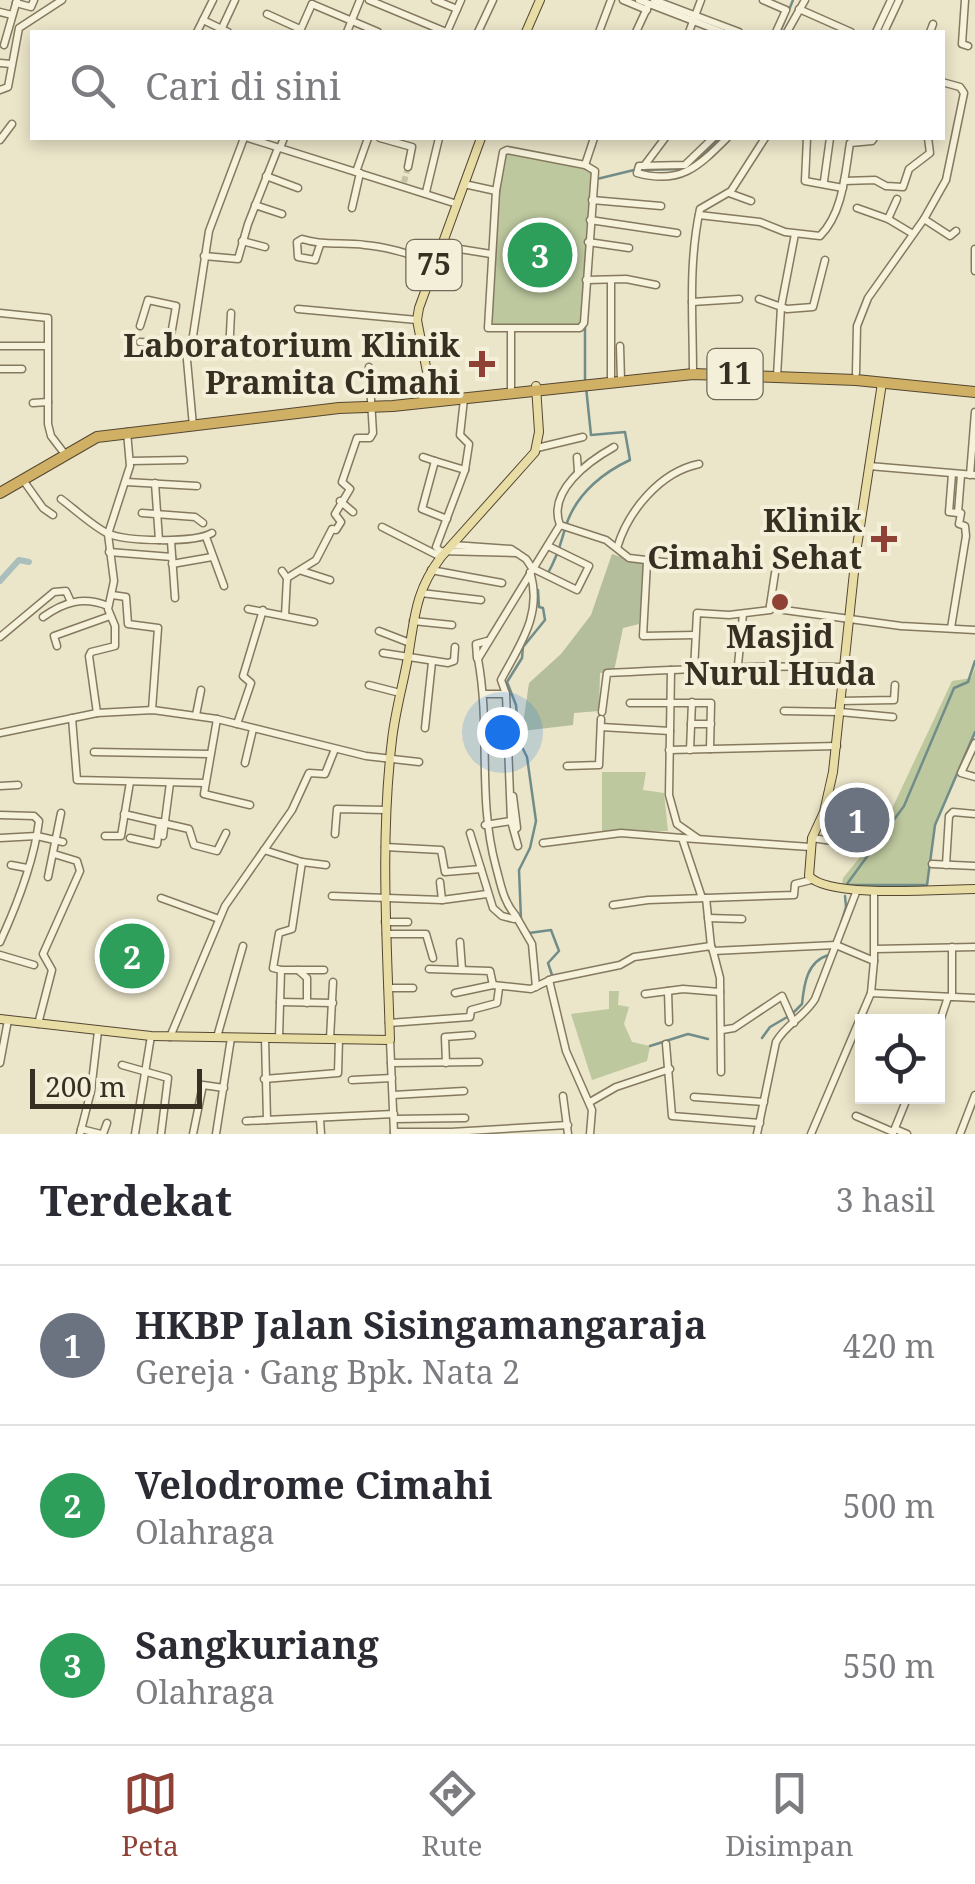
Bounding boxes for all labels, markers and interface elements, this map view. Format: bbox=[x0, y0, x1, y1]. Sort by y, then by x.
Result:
search box bbox=[30, 30, 945, 140]
icon: search bbox=[65, 58, 120, 113]
text: Cari di sini bbox=[145, 59, 341, 111]
pin: 3 bbox=[508, 218, 572, 292]
road number: 75 bbox=[406, 240, 462, 290]
place label: Laboratorium Klinik Pramita Cimahi bbox=[123, 323, 461, 403]
road number: 11 bbox=[708, 349, 762, 399]
marker: Laboratorium Klinik Pramita Cimahi bbox=[469, 351, 495, 377]
place label: Klinik Cimahi Sehat bbox=[647, 498, 863, 578]
marker: Klinik Cimahi Sehat bbox=[871, 526, 897, 552]
marker: Masjid Nurul Huda bbox=[769, 591, 791, 613]
place label: Masjid Nurul Huda bbox=[684, 614, 876, 694]
your location bbox=[477, 707, 528, 758]
pin: 1 bbox=[824, 782, 890, 858]
pin: 2 bbox=[100, 918, 164, 994]
map controls bbox=[855, 1014, 945, 1104]
button: locate bbox=[855, 1014, 945, 1104]
scale bar bbox=[30, 1064, 202, 1108]
text: 200 m bbox=[45, 1067, 126, 1105]
text: Terdekat bbox=[40, 1171, 232, 1228]
text: 3 hasil bbox=[836, 1178, 935, 1221]
text: HKBP Jalan Sisingamangaraja bbox=[135, 1298, 707, 1350]
text: 1 bbox=[63, 1324, 82, 1367]
text: 420 m bbox=[843, 1324, 935, 1367]
text: Gereja · Gang Bpk. Nata 2 bbox=[135, 1350, 520, 1393]
text: Velodrome Cimahi bbox=[135, 1458, 492, 1510]
text: 2 bbox=[63, 1484, 82, 1527]
text: 500 m bbox=[843, 1484, 935, 1527]
text: Olahraga bbox=[135, 1510, 275, 1553]
text: Sangkuriang bbox=[135, 1618, 379, 1670]
text: 3 bbox=[63, 1644, 82, 1687]
text: 550 m bbox=[843, 1644, 935, 1687]
text: Olahraga bbox=[135, 1670, 275, 1713]
tab: Peta bbox=[121, 1766, 179, 1864]
tab: Rute bbox=[422, 1766, 483, 1864]
tab: Disimpan bbox=[725, 1766, 854, 1864]

